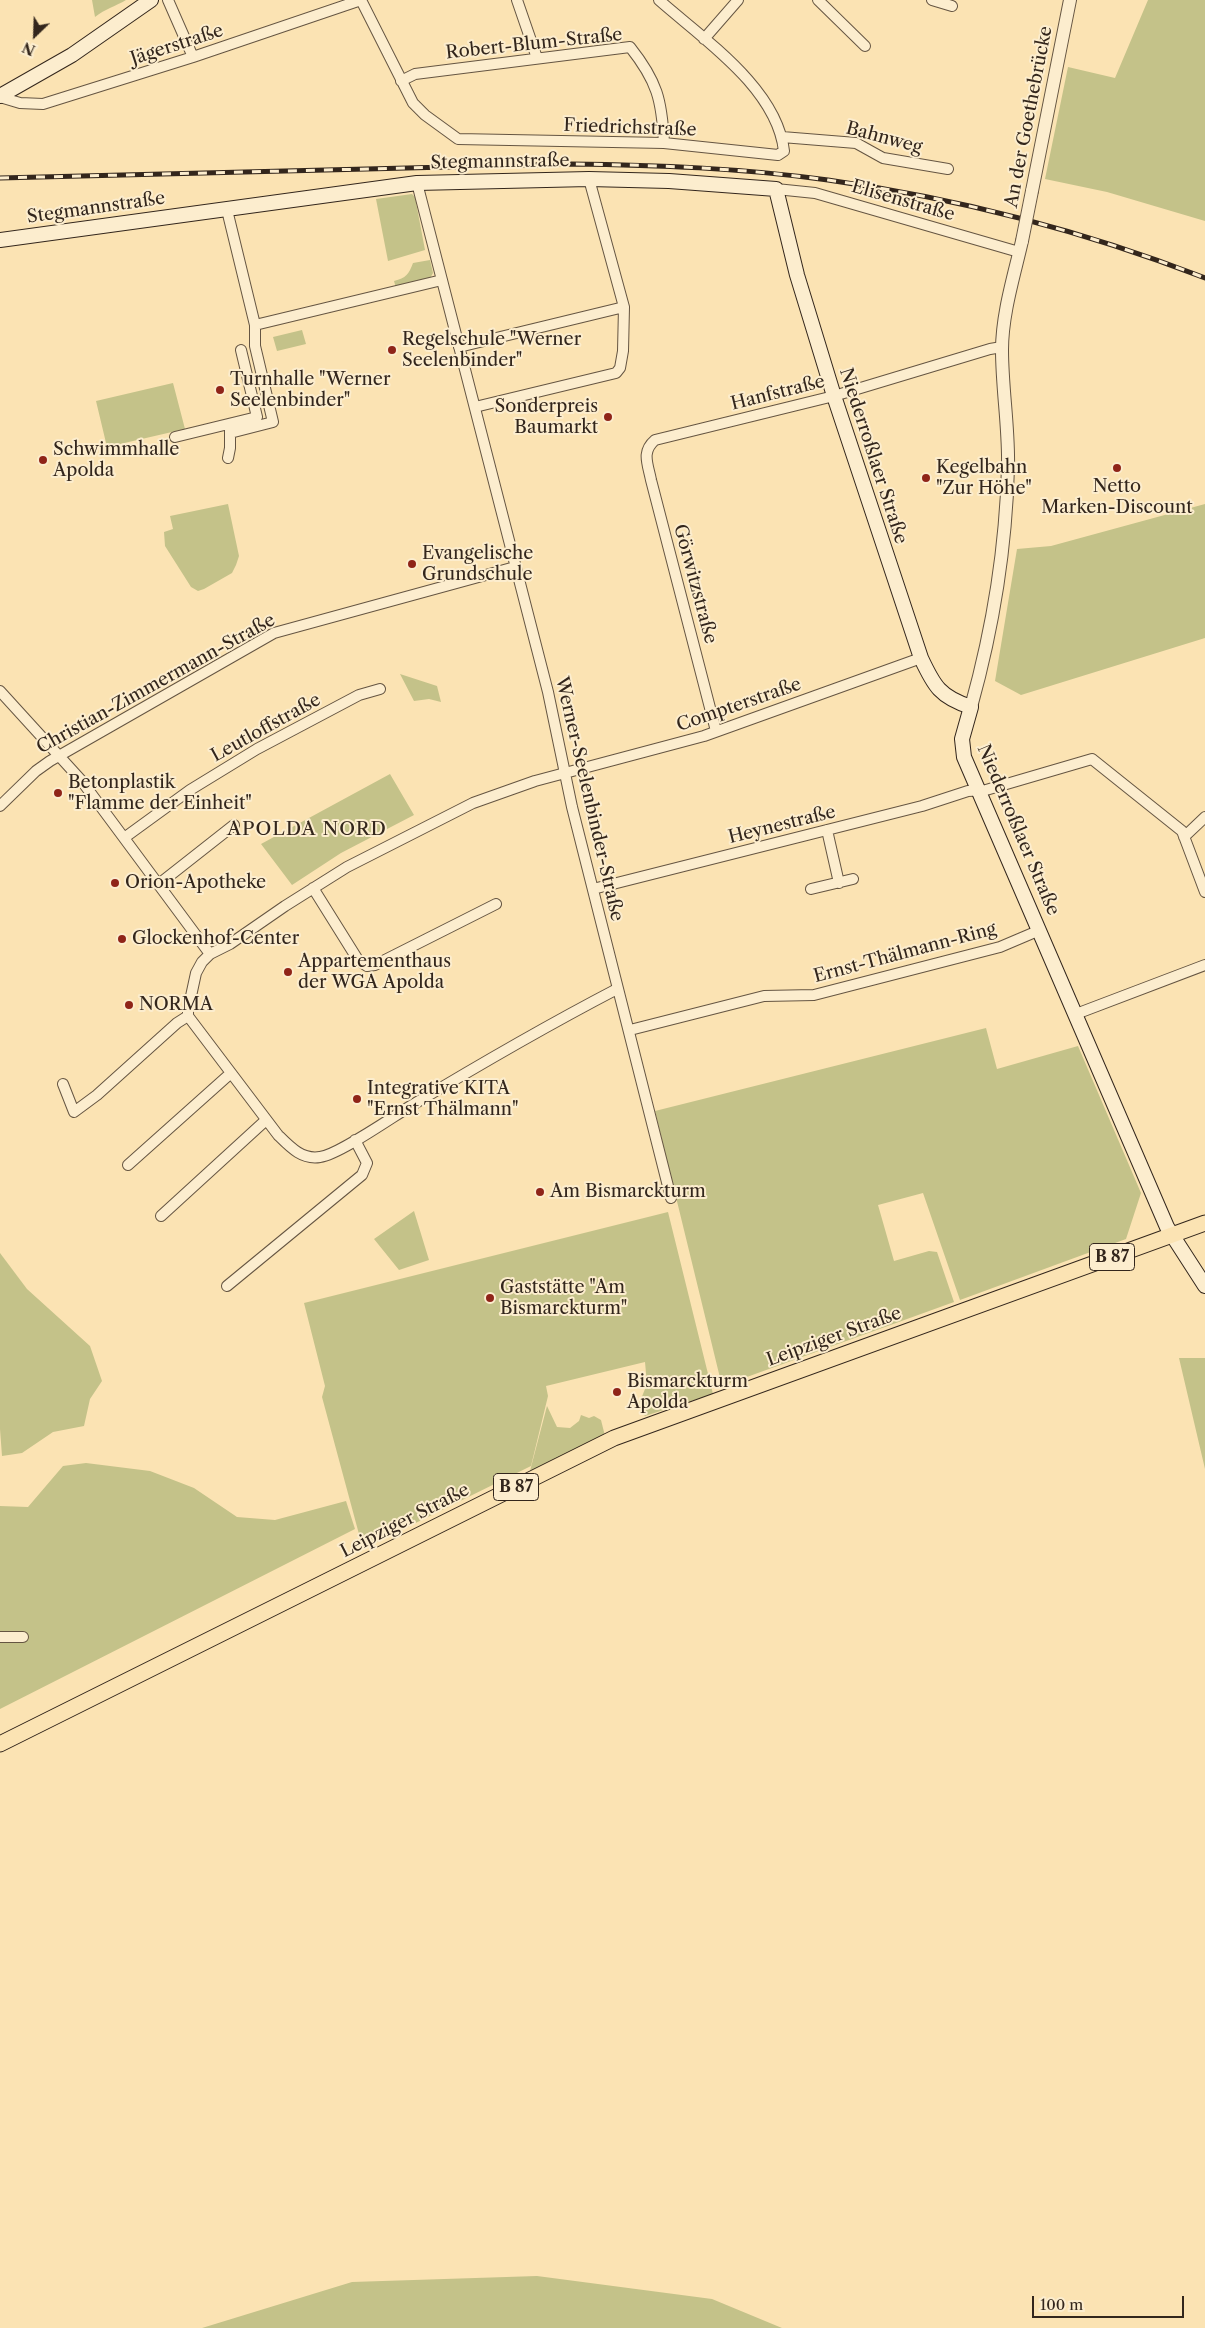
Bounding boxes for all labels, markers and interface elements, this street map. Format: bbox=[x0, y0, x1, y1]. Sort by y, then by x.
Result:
north arrow bbox=[10, 10, 60, 60]
street label: Jägerstraße bbox=[128, 20, 226, 70]
street label: Robert-Blum-Straße bbox=[445, 24, 623, 64]
street label: An der Goethebrücke bbox=[1001, 24, 1057, 210]
text: N bbox=[20, 38, 38, 59]
street label: Friedrichstraße bbox=[563, 115, 697, 141]
street label: Bahnweg bbox=[843, 117, 925, 159]
street label: Stegmannstraße bbox=[430, 150, 570, 174]
street label: Elisenstraße bbox=[849, 176, 957, 226]
street label: Stegmannstraße bbox=[26, 188, 166, 228]
place label: Regelschule "Werner Seelenbinder" bbox=[402, 329, 581, 372]
marker: Regelschule "Werner Seelenbinder" bbox=[386, 344, 398, 356]
street label: Niederroßlaer Straße bbox=[834, 365, 912, 547]
place label: Turnhalle "Werner Seelenbinder" bbox=[230, 369, 390, 412]
street label: Hanfstraße bbox=[729, 371, 827, 415]
marker: Turnhalle "Werner Seelenbinder" bbox=[214, 384, 226, 396]
place label: Sonderpreis Baumarkt bbox=[494, 396, 598, 438]
marker: Sonderpreis Baumarkt bbox=[602, 411, 614, 423]
place label: Schwimmhalle Apolda bbox=[53, 439, 179, 482]
marker: Schwimmhalle Apolda bbox=[37, 454, 49, 466]
place label: Kegelbahn "Zur Höhe" bbox=[936, 457, 1032, 499]
marker: Netto Marken-Discount bbox=[1111, 462, 1123, 474]
marker: Kegelbahn "Zur Höhe" bbox=[920, 472, 932, 484]
place label: Netto Marken-Discount bbox=[1041, 476, 1193, 518]
street label: Görwitzstraße bbox=[669, 522, 721, 646]
place label: Evangelische Grundschule bbox=[422, 543, 533, 586]
marker: Evangelische Grundschule bbox=[406, 558, 418, 570]
street label: Christian-Zimmermann-Straße bbox=[33, 609, 279, 759]
street label: Compterstraße bbox=[674, 674, 804, 736]
street label: Werner-Seelenbinder-Straße bbox=[550, 675, 628, 923]
street label: Leutloffstraße bbox=[208, 689, 324, 767]
street label: Niederroßlaer Straße bbox=[972, 741, 1064, 919]
place label: Betonplastik "Flamme der Einheit" bbox=[68, 772, 252, 814]
marker: Betonplastik "Flamme der Einheit" bbox=[52, 787, 64, 799]
street label: Heynestraße bbox=[726, 801, 838, 849]
district label: APOLDA NORD bbox=[226, 819, 388, 841]
place label: Orion-Apotheke bbox=[125, 872, 266, 894]
marker: Orion-Apotheke bbox=[109, 877, 121, 889]
street label: Ernst-Thälmann-Ring bbox=[811, 918, 999, 988]
place label: Glockenhof-Center bbox=[132, 928, 299, 950]
marker: Glockenhof-Center bbox=[116, 933, 128, 945]
place label: Appartementhaus der WGA Apolda bbox=[298, 951, 451, 994]
marker: Appartementhaus der WGA Apolda bbox=[282, 966, 294, 978]
place label: NORMA bbox=[139, 994, 213, 1016]
marker: NORMA bbox=[123, 999, 135, 1011]
place label: Integrative KITA "Ernst Thälmann" bbox=[367, 1078, 518, 1120]
marker: Integrative KITA "Ernst Thälmann" bbox=[351, 1093, 363, 1105]
place label: Am Bismarckturm bbox=[550, 1181, 706, 1203]
marker: Am Bismarckturm bbox=[534, 1186, 546, 1198]
road number: B 87 bbox=[1090, 1244, 1134, 1270]
place label: Gaststätte "Am Bismarckturm" bbox=[500, 1277, 627, 1320]
marker: Gaststätte "Am Bismarckturm" bbox=[484, 1292, 496, 1304]
street label: Leipziger Straße bbox=[764, 1303, 904, 1371]
place label: Bismarckturm Apolda bbox=[627, 1371, 748, 1414]
marker: Bismarckturm Apolda bbox=[611, 1386, 623, 1398]
road number: B 87 bbox=[494, 1474, 538, 1500]
street label: Leipziger Straße bbox=[337, 1479, 473, 1563]
scale bar bbox=[1035, 2286, 1188, 2318]
text: 100 m bbox=[1040, 2295, 1083, 2314]

